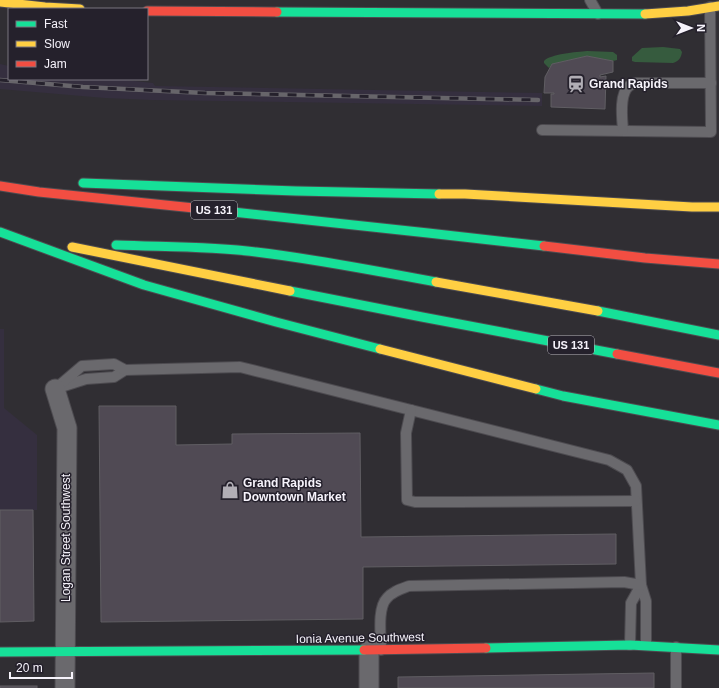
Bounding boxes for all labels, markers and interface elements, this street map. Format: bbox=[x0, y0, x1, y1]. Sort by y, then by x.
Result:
legend bbox=[8, 8, 148, 80]
north arrow bbox=[671, 8, 711, 48]
text: Fast bbox=[44, 17, 68, 31]
text: N bbox=[695, 24, 707, 32]
text: Slow bbox=[44, 37, 70, 51]
text: Jam bbox=[44, 57, 67, 71]
station icon: Grand Rapids bbox=[566, 74, 586, 94]
place label: Grand Rapids bbox=[589, 77, 668, 91]
road number: US 131 bbox=[191, 201, 237, 219]
road number: US 131 bbox=[548, 336, 594, 354]
street label: Logan Street Southwest bbox=[59, 473, 73, 602]
place label: Grand Rapids Downtown Market bbox=[243, 476, 346, 504]
shop icon: Grand Rapids Downtown Market bbox=[220, 480, 240, 500]
street label: Ionia Avenue Southwest bbox=[296, 630, 425, 646]
scale bar bbox=[10, 654, 72, 680]
text: 20 m bbox=[16, 661, 43, 675]

